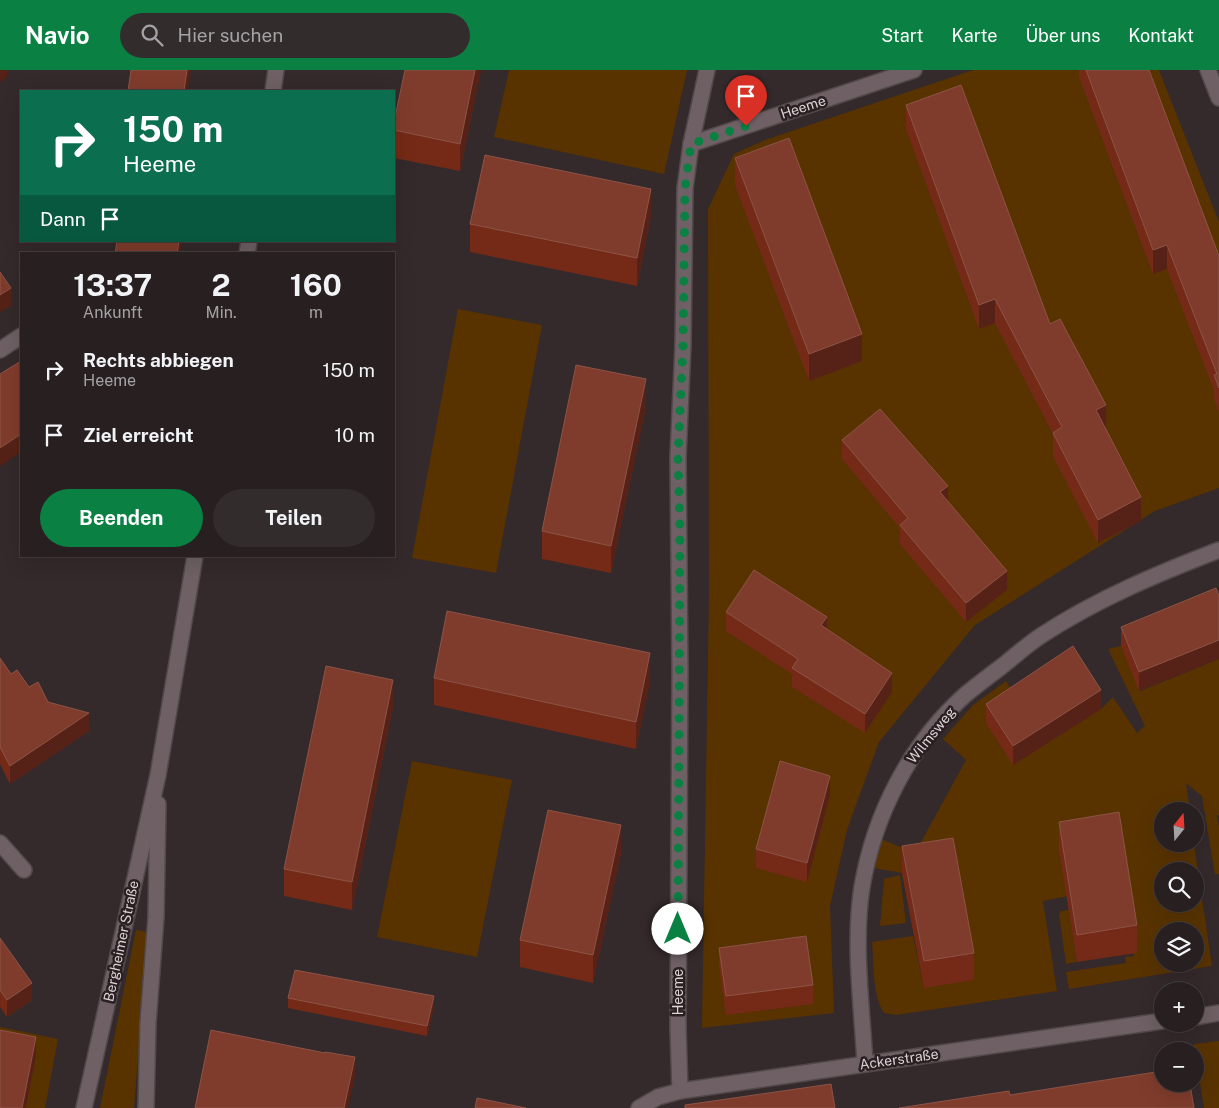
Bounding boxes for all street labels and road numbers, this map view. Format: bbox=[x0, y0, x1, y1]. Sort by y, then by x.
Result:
street label: Heeme bbox=[778, 92, 828, 122]
street label: Wilmsweg bbox=[904, 703, 959, 766]
street label: Bergheimer Straße bbox=[100, 879, 142, 1003]
street label: Heeme bbox=[670, 969, 686, 1015]
street label: Ackerstraße bbox=[858, 1046, 940, 1072]

